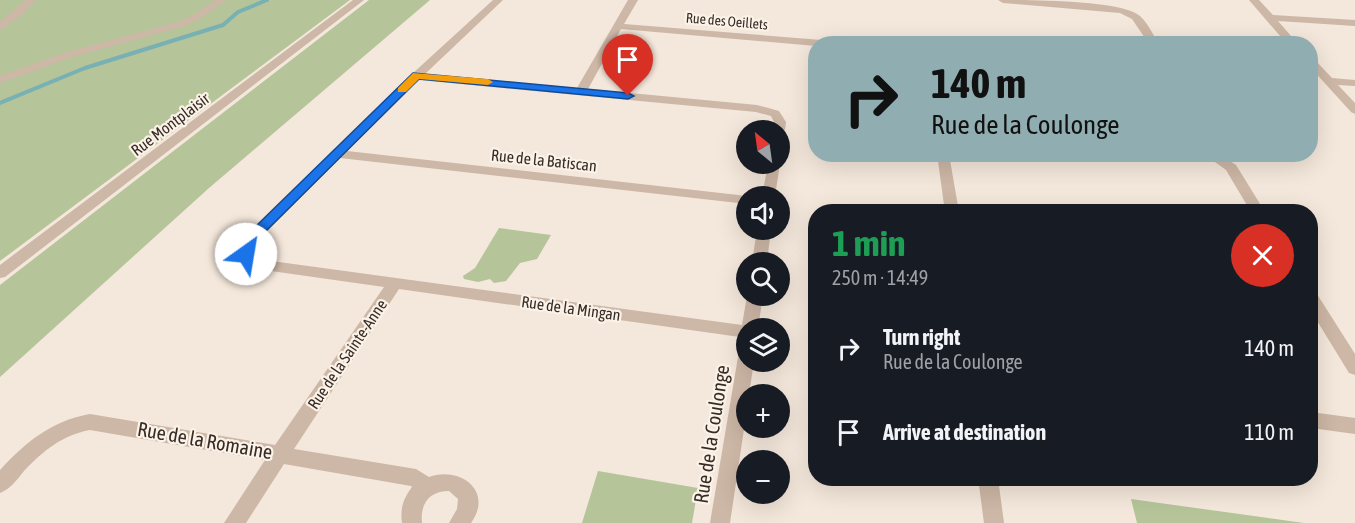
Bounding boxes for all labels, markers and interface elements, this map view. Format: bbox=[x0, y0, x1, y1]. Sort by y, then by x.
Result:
street label: Rue des Oeillets bbox=[685, 9, 769, 33]
pin bbox=[602, 34, 653, 96]
icon: arrive bbox=[611, 43, 644, 76]
text: 140 m bbox=[931, 59, 1026, 107]
icon: right bbox=[832, 60, 910, 138]
street label: Rue Montplaisir bbox=[128, 89, 213, 160]
text: Rue de la Coulonge bbox=[931, 109, 1120, 140]
north arrow bbox=[736, 120, 790, 174]
map controls bbox=[736, 120, 790, 504]
street label: Rue de la Batiscan bbox=[490, 145, 598, 175]
button: sound bbox=[736, 186, 790, 240]
position arrow bbox=[214, 222, 278, 286]
text: 1 min bbox=[832, 222, 906, 264]
button: close bbox=[1231, 224, 1294, 287]
button: search bbox=[736, 252, 790, 306]
text: 250 m · 14:49 bbox=[832, 266, 928, 289]
street label: Rue de la Mingan bbox=[520, 292, 622, 325]
street label: Rue de la Sainte-Anne bbox=[304, 296, 390, 412]
button: layers bbox=[736, 318, 790, 372]
text: Turn right bbox=[883, 324, 960, 350]
icon: right bbox=[832, 332, 865, 365]
text: 140 m bbox=[1244, 335, 1294, 361]
text: Rue de la Coulonge bbox=[883, 350, 1023, 373]
street label: Rue de la Coulonge bbox=[689, 363, 733, 505]
button: + bbox=[736, 384, 790, 438]
icon: arrive bbox=[832, 416, 865, 449]
street label: Rue de la Romaine bbox=[136, 417, 274, 463]
text: Arrive at destination bbox=[883, 419, 1046, 445]
text: 110 m bbox=[1244, 419, 1294, 445]
button: − bbox=[736, 450, 790, 504]

